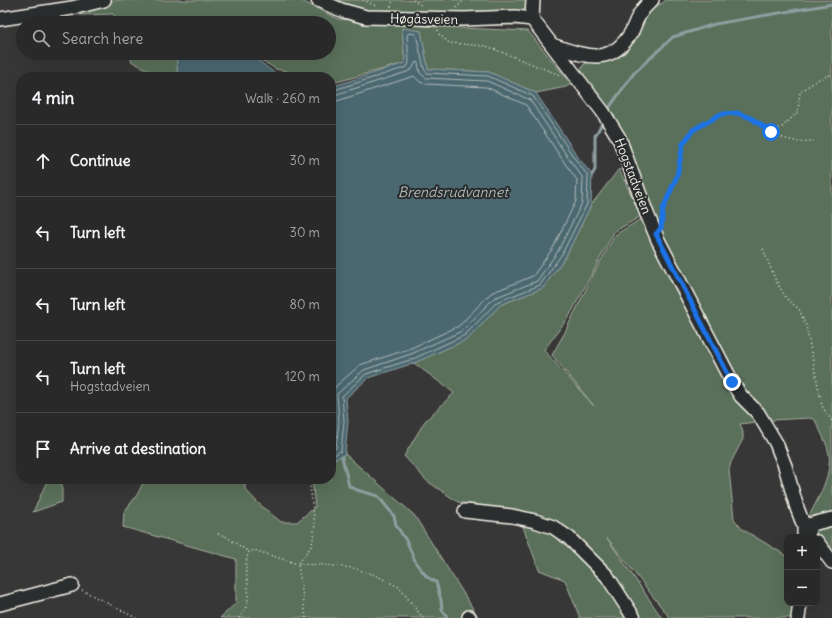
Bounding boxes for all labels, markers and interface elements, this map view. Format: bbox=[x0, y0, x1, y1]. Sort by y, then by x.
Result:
street label: Høgåsveien bbox=[390, 10, 459, 28]
search box bbox=[16, 16, 336, 60]
icon: search bbox=[30, 27, 52, 49]
text: Search here bbox=[62, 29, 143, 48]
text: 4 min bbox=[32, 87, 74, 109]
text: Walk · 260 m bbox=[245, 90, 320, 107]
route start bbox=[762, 123, 780, 141]
street label: Hogstadveien bbox=[611, 136, 655, 217]
icon: ahead bbox=[32, 150, 54, 172]
text: Continue bbox=[70, 151, 131, 170]
text: 30 m bbox=[290, 152, 320, 169]
water label: Brendsrudvannet bbox=[398, 183, 510, 201]
icon: left bbox=[32, 222, 54, 244]
text: Turn left bbox=[70, 223, 125, 242]
text: 30 m bbox=[290, 224, 320, 241]
icon: left bbox=[32, 294, 54, 316]
text: Turn left bbox=[70, 295, 125, 314]
text: 80 m bbox=[289, 296, 320, 313]
text: Turn left bbox=[70, 359, 125, 378]
icon: left bbox=[32, 366, 54, 388]
text: 120 m bbox=[285, 368, 320, 385]
route end bbox=[723, 373, 741, 391]
text: Hogstadveien bbox=[70, 378, 150, 395]
icon: arrive bbox=[32, 438, 54, 460]
text: Arrive at destination bbox=[70, 439, 206, 458]
map controls bbox=[784, 534, 820, 606]
button: + bbox=[784, 534, 820, 570]
button: − bbox=[784, 570, 820, 606]

